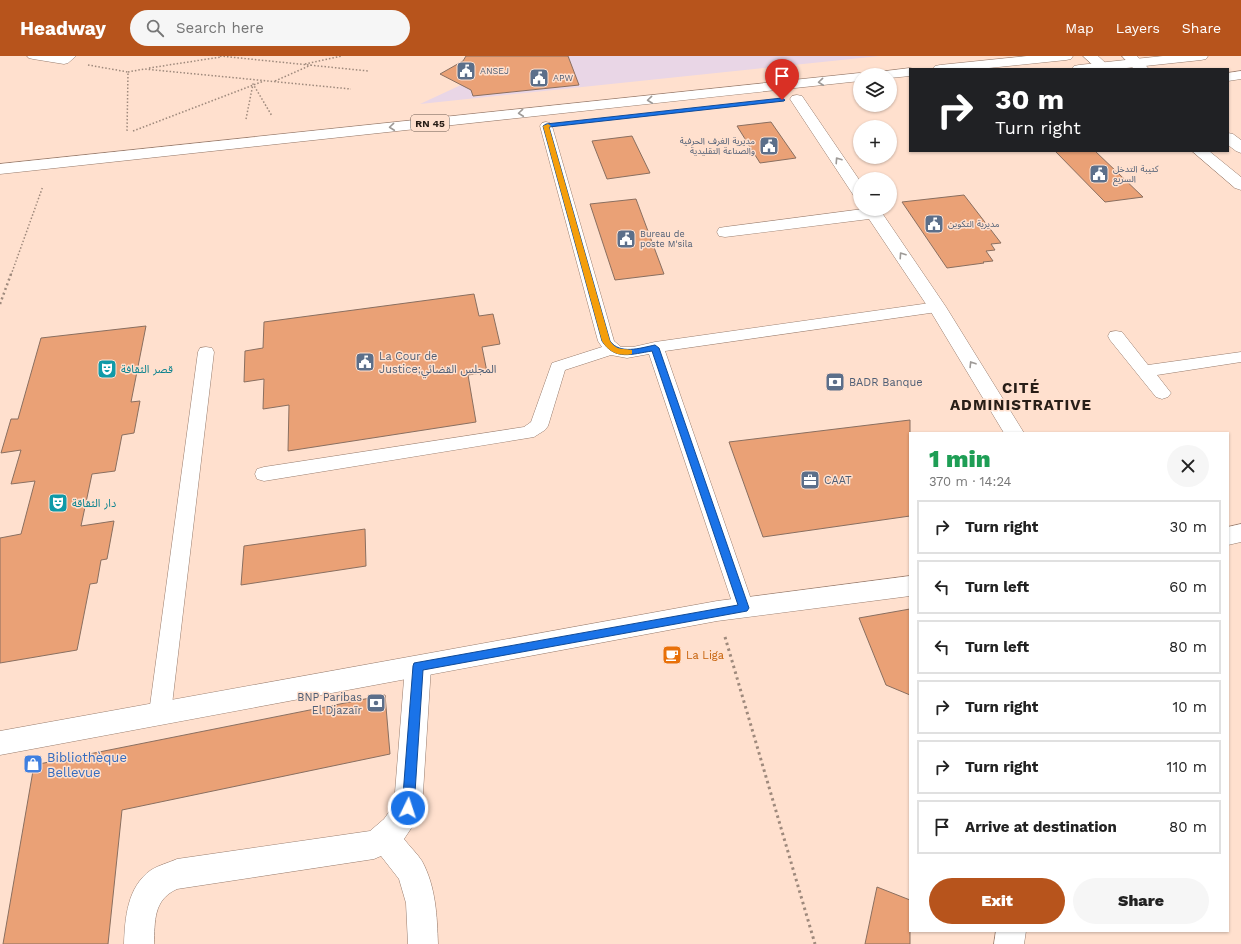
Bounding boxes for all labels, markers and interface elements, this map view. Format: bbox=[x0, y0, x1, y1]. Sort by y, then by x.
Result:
search box bbox=[130, 10, 410, 46]
text: Headway bbox=[20, 17, 106, 40]
icon: search bbox=[144, 17, 166, 39]
text: Search here bbox=[176, 19, 264, 37]
text: Map bbox=[1065, 20, 1094, 36]
text: Layers bbox=[1116, 20, 1160, 36]
text: Share bbox=[1182, 20, 1221, 36]
pin bbox=[765, 59, 799, 100]
public building icon: ANSEJ bbox=[455, 60, 477, 82]
icon: arrive bbox=[771, 65, 793, 87]
place label: ANSEJ bbox=[480, 66, 509, 76]
public building icon: APW bbox=[528, 67, 550, 89]
map controls bbox=[853, 68, 897, 216]
button: layers bbox=[853, 68, 897, 112]
place label: APW bbox=[553, 73, 573, 83]
one-way arrow bbox=[818, 77, 824, 86]
text: 30 m bbox=[995, 83, 1064, 116]
icon: right bbox=[929, 84, 981, 136]
one-way arrow bbox=[647, 95, 653, 104]
one-way arrow bbox=[518, 109, 524, 118]
road number: RN 45 bbox=[411, 115, 449, 131]
text: Turn right bbox=[995, 117, 1081, 138]
button: + bbox=[853, 120, 897, 164]
one-way arrow bbox=[389, 122, 395, 131]
public building icon: مديرية الغرف الحرفية والصناعة التقليدية bbox=[758, 135, 780, 157]
place label: مديرية الغرف الحرفية والصناعة التقليدية bbox=[680, 136, 755, 156]
one-way arrow bbox=[835, 157, 843, 164]
public building icon: كتيبة التدخل السريع bbox=[1088, 163, 1110, 185]
place label: كتيبة التدخل السريع bbox=[1113, 164, 1159, 186]
button: − bbox=[853, 172, 897, 216]
public building icon: مديرية التكوين bbox=[923, 213, 945, 235]
place label: مديرية التكوين bbox=[948, 219, 1000, 230]
public building icon: Bureau de poste M'sila bbox=[615, 228, 637, 250]
place label: Bureau de poste M'sila bbox=[640, 229, 692, 249]
one-way arrow bbox=[899, 252, 907, 259]
place label: La Cour de Justice;المجلس القضائي bbox=[379, 350, 497, 379]
public building icon: La Cour de Justice;المجلس القضائي bbox=[354, 351, 376, 373]
theatre icon: قصر الثقافة bbox=[96, 358, 118, 380]
one-way arrow bbox=[969, 361, 977, 368]
place label: قصر الثقافة bbox=[121, 363, 173, 376]
bank icon: BADR Banque bbox=[824, 371, 846, 393]
place label: BADR Banque bbox=[849, 376, 923, 389]
district label: CITÉ ADMINISTRATIVE bbox=[950, 379, 1092, 414]
text: 1 min bbox=[929, 445, 991, 473]
button: close bbox=[1167, 445, 1209, 487]
office icon: CAAT bbox=[799, 469, 821, 491]
place label: CAAT bbox=[824, 474, 852, 487]
text: 370 m · 14:24 bbox=[929, 474, 1012, 489]
theatre icon: دار الثقاقة bbox=[47, 492, 69, 514]
place label: دار الثقاقة bbox=[72, 497, 116, 510]
icon: right bbox=[931, 516, 953, 538]
text: Turn right bbox=[965, 518, 1038, 536]
text: 30 m bbox=[1170, 518, 1207, 536]
icon: left bbox=[931, 576, 953, 598]
text: Turn left bbox=[965, 578, 1029, 596]
text: 60 m bbox=[1169, 578, 1207, 596]
icon: left bbox=[931, 636, 953, 658]
text: Turn left bbox=[965, 638, 1029, 656]
text: 80 m bbox=[1169, 638, 1207, 656]
cafe icon: La Liga bbox=[661, 644, 683, 666]
place label: La Liga bbox=[686, 649, 724, 662]
place label: BNP Paribas El Djazaïr bbox=[297, 691, 363, 717]
bank icon: BNP Paribas El Djazaïr bbox=[365, 692, 387, 714]
icon: right bbox=[931, 696, 953, 718]
text: Turn right bbox=[965, 698, 1038, 716]
text: 10 m bbox=[1172, 698, 1207, 716]
place label: Bibliothèque Bellevue bbox=[47, 750, 127, 780]
shop icon: Bibliothèque Bellevue bbox=[22, 753, 44, 775]
icon: right bbox=[931, 756, 953, 778]
text: Turn right bbox=[965, 758, 1038, 776]
text: 110 m bbox=[1167, 758, 1207, 776]
position arrow bbox=[387, 787, 429, 829]
icon: arrive bbox=[931, 816, 953, 838]
text: Arrive at destination bbox=[965, 818, 1117, 836]
text: 80 m bbox=[1169, 818, 1207, 836]
button: Exit bbox=[929, 878, 1065, 924]
button: Share bbox=[1073, 878, 1209, 924]

